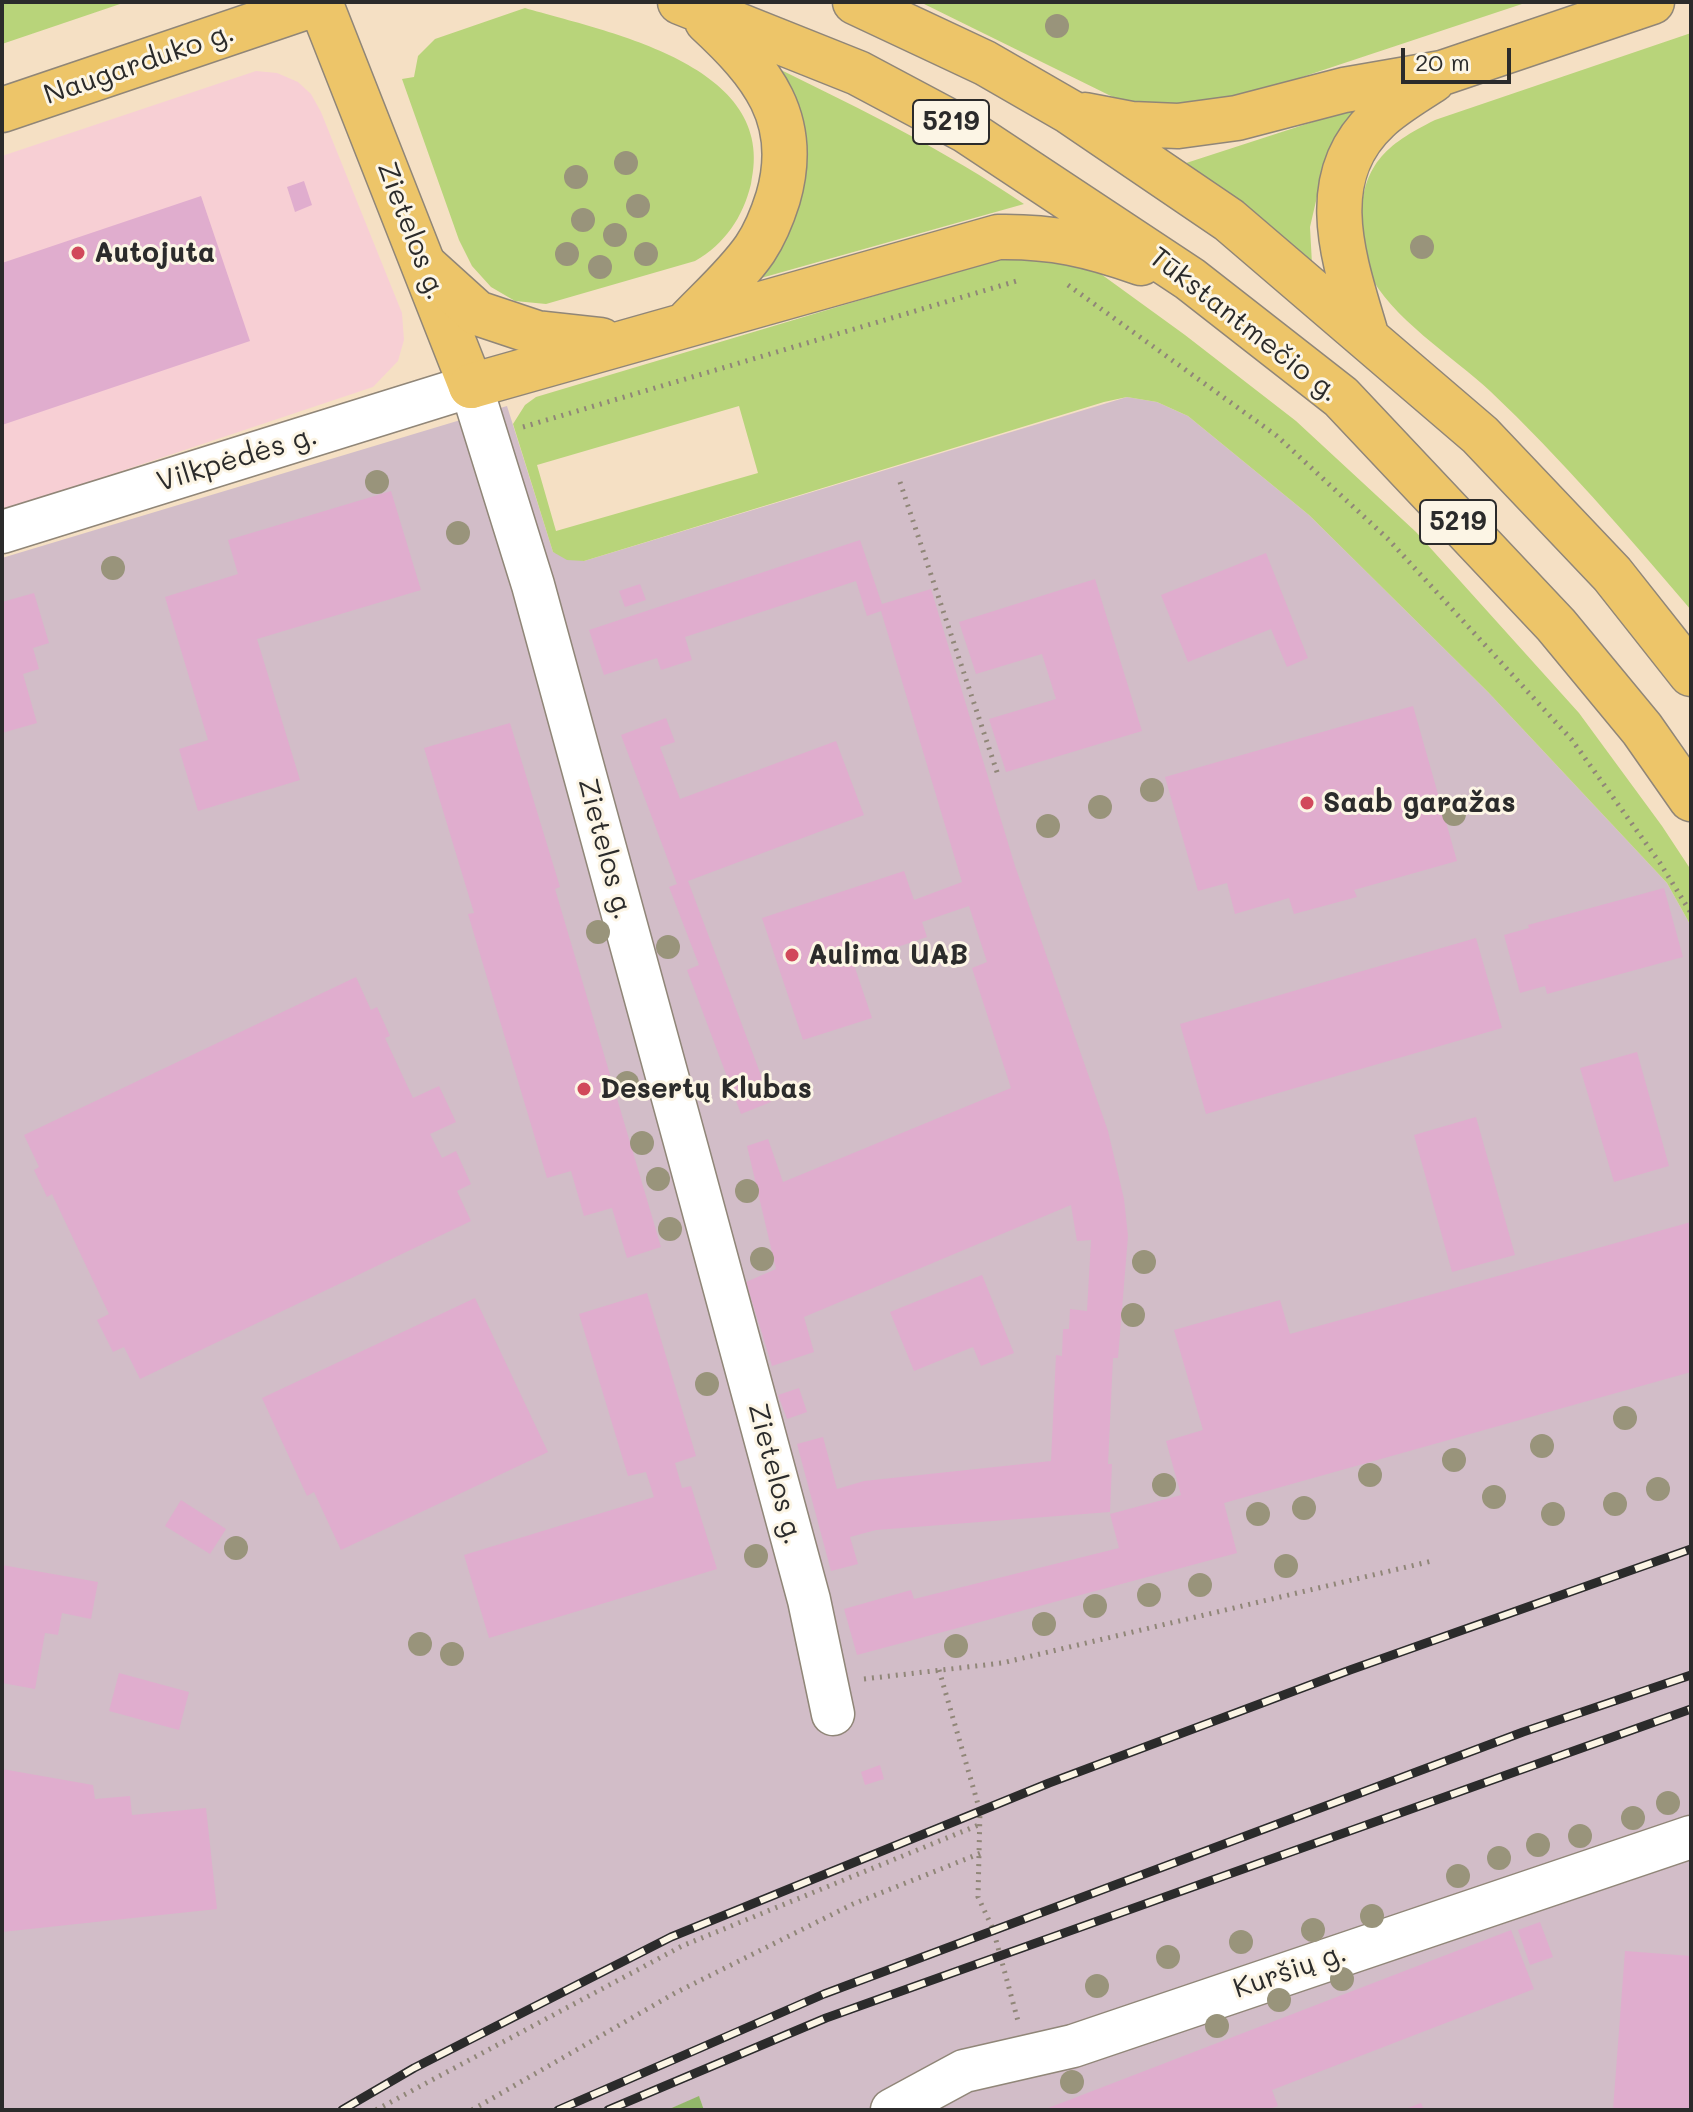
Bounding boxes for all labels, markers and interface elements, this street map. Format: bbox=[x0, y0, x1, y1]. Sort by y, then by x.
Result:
street label: Naugarduko g. bbox=[39, 16, 239, 112]
scale bar bbox=[1405, 32, 1515, 82]
text: 20 m bbox=[1415, 46, 1470, 77]
road number: 5219 bbox=[913, 100, 989, 144]
street label: Zietelos g. bbox=[369, 157, 453, 305]
place label: Autojuta bbox=[94, 236, 215, 270]
street label: Tūkstantmečio g. bbox=[1142, 240, 1346, 410]
marker: Autojuta bbox=[69, 244, 87, 262]
street label: Vilkpėdės g. bbox=[153, 419, 321, 499]
road number: 5219 bbox=[1420, 500, 1496, 544]
street label: Zietelos g. bbox=[570, 775, 640, 923]
place label: Saab garažas bbox=[1323, 786, 1516, 820]
marker: Saab garažas bbox=[1298, 794, 1316, 812]
place label: Aulima UAB bbox=[808, 938, 968, 972]
marker: Aulima UAB bbox=[783, 946, 801, 964]
place label: Desertų Klubas bbox=[600, 1072, 812, 1106]
marker: Desertų Klubas bbox=[575, 1080, 593, 1098]
street label: Zietelos g. bbox=[740, 1400, 810, 1548]
street label: Kuršių g. bbox=[1229, 1936, 1351, 2006]

